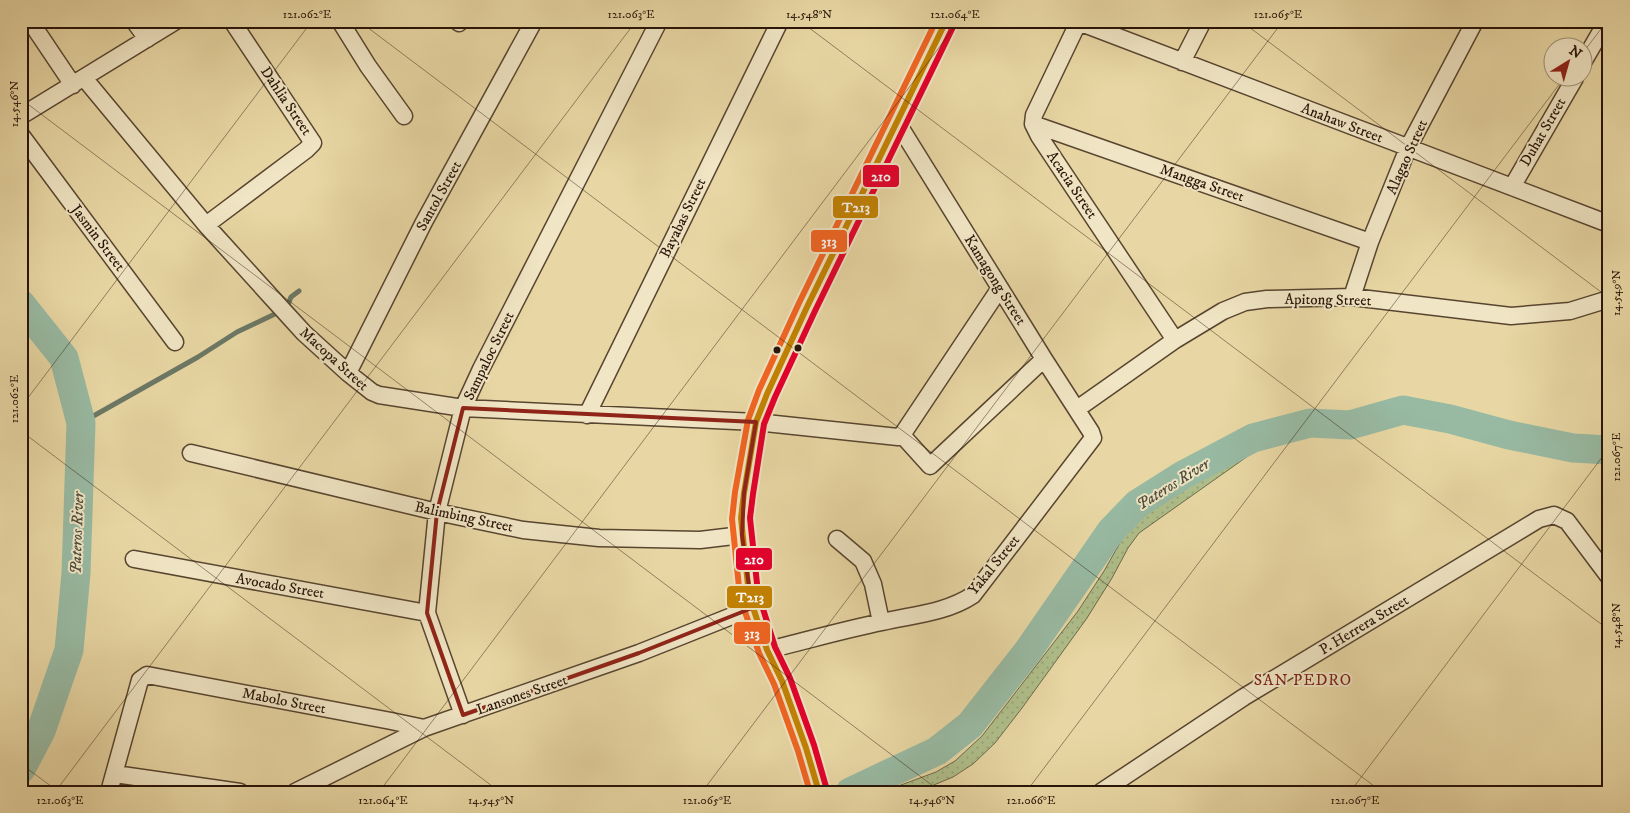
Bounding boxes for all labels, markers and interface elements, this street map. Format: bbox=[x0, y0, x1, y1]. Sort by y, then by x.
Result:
text: 121.062°E bbox=[283, 7, 332, 22]
text: 121.063°E bbox=[607, 7, 655, 22]
text: 14.548°N bbox=[786, 7, 832, 22]
text: 121.064°E bbox=[930, 7, 980, 22]
text: 121.065°E bbox=[1254, 7, 1303, 22]
north arrow bbox=[1542, 38, 1592, 88]
text: N bbox=[1565, 42, 1586, 63]
street label: Dahlia Street bbox=[256, 63, 316, 139]
text: 14.546°N bbox=[7, 81, 22, 127]
street label: Duhat Street bbox=[1516, 94, 1570, 170]
street label: Anahaw Street bbox=[1298, 99, 1386, 147]
street label: Alagao Street bbox=[1382, 116, 1432, 197]
street label: Acacia Street bbox=[1042, 147, 1102, 223]
street label: Santol Street bbox=[412, 157, 466, 234]
street label: Mangga Street bbox=[1157, 160, 1247, 206]
line badge: 210 bbox=[862, 164, 900, 188]
text: 210 bbox=[871, 168, 891, 186]
street label: Bayabas Street bbox=[656, 175, 711, 261]
line badge: T213 bbox=[832, 195, 879, 219]
street label: Jasmin Street bbox=[66, 199, 129, 275]
text: T213 bbox=[841, 199, 870, 217]
line badge: 313 bbox=[810, 229, 848, 253]
street label: Kamagong Street bbox=[960, 231, 1030, 329]
text: 313 bbox=[821, 233, 837, 251]
text: 14.549°N bbox=[1609, 270, 1624, 316]
street label: Apitong Street bbox=[1284, 290, 1372, 310]
street label: Sampaloc Street bbox=[459, 308, 519, 403]
street label: Macopa Street bbox=[296, 323, 373, 395]
unlabelled marker bbox=[793, 343, 803, 353]
unlabelled marker bbox=[772, 345, 782, 355]
text: 121.062°E bbox=[7, 374, 22, 423]
text: 121.067°E bbox=[1609, 432, 1624, 481]
water label: Pateros River bbox=[1133, 453, 1214, 514]
water label: Pateros River bbox=[66, 490, 88, 574]
street label: Balimbing Street bbox=[413, 497, 515, 537]
street label: Yakal Street bbox=[964, 531, 1024, 599]
line badge: 210 bbox=[735, 547, 773, 571]
text: 210 bbox=[744, 551, 764, 569]
street label: Avocado Street bbox=[234, 569, 326, 603]
line badge: T213 bbox=[726, 585, 773, 609]
text: T213 bbox=[735, 589, 764, 607]
street label: P. Herrera Street bbox=[1316, 591, 1412, 659]
text: 14.548°N bbox=[1609, 603, 1624, 649]
line badge: 313 bbox=[733, 621, 771, 645]
text: 313 bbox=[744, 625, 760, 643]
street label: Lansones Street bbox=[474, 670, 570, 719]
district label: SAN PEDRO bbox=[1254, 670, 1352, 690]
street label: Mabolo Street bbox=[241, 684, 328, 718]
text: 121.063°E bbox=[36, 793, 84, 808]
text: 121.064°E bbox=[358, 793, 408, 808]
text: 14.545°N bbox=[468, 793, 514, 808]
text: 121.065°E bbox=[683, 793, 732, 808]
text: 14.546°N bbox=[909, 793, 955, 808]
text: 121.066°E bbox=[1007, 793, 1056, 808]
text: 121.067°E bbox=[1331, 793, 1380, 808]

